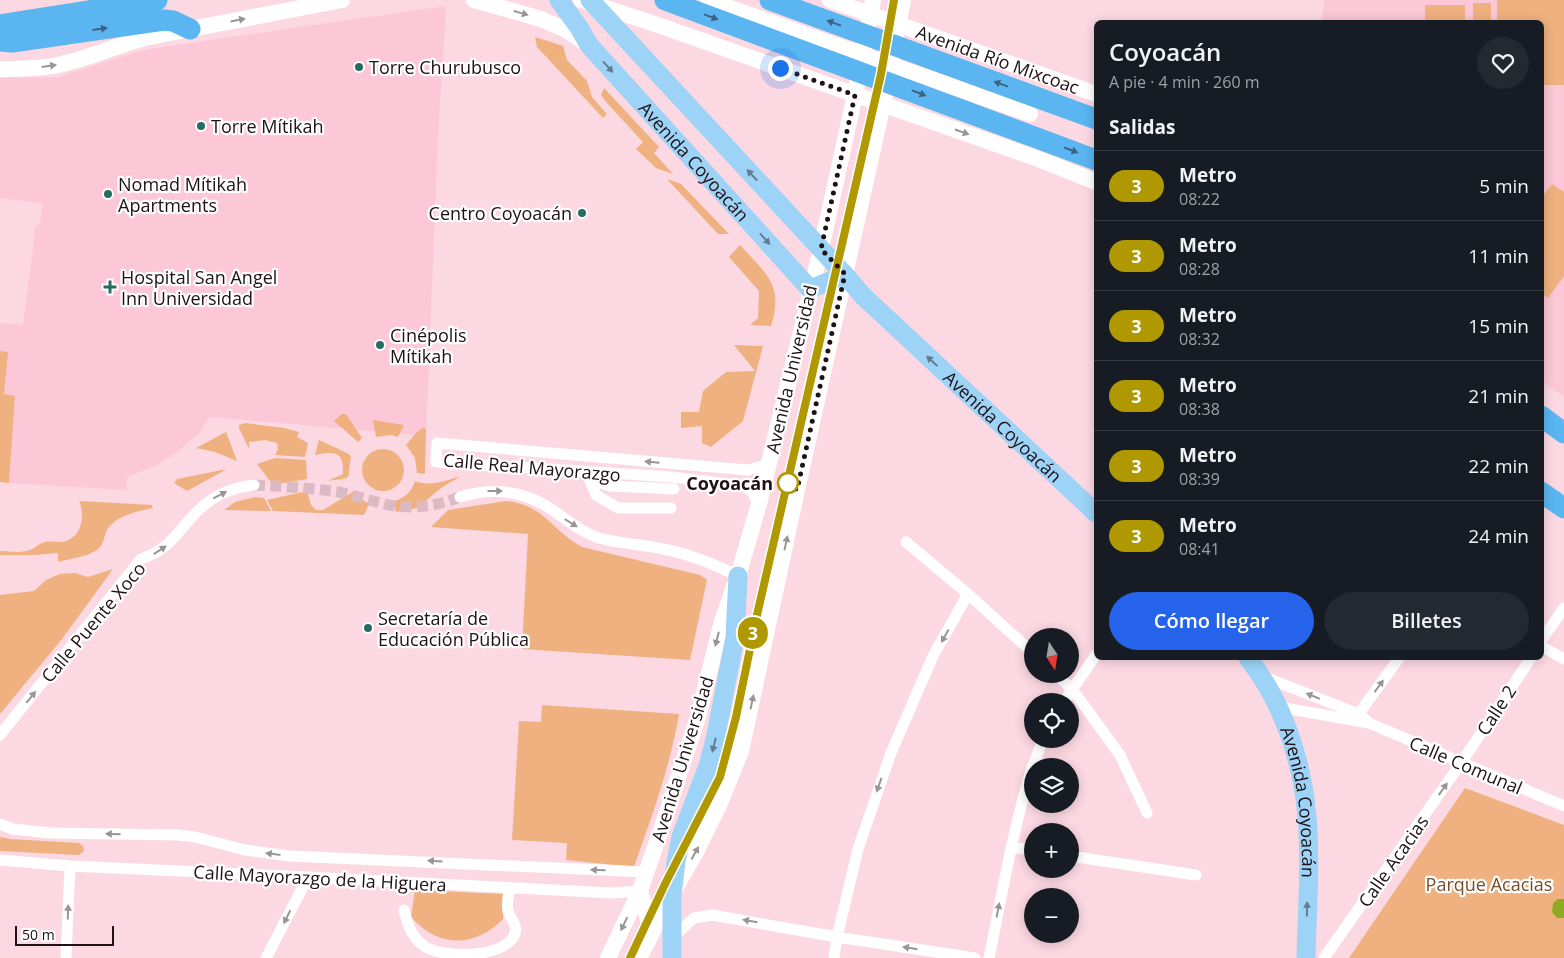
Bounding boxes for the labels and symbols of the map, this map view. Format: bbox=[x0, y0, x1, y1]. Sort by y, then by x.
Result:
one-way arrow bbox=[513, 9, 528, 17]
one-way arrow bbox=[704, 13, 719, 21]
one-way arrow bbox=[230, 15, 246, 23]
one-way arrow bbox=[827, 19, 842, 26]
street label: Avenida Río Mixcoac bbox=[913, 19, 1083, 99]
one-way arrow bbox=[93, 25, 109, 33]
place label: Torre Churubusco bbox=[369, 55, 521, 79]
your location bbox=[768, 56, 793, 81]
one-way arrow bbox=[603, 60, 614, 73]
marker: Torre Churubusco bbox=[353, 61, 365, 73]
one-way arrow bbox=[41, 62, 57, 70]
one-way arrow bbox=[993, 80, 1008, 88]
one-way arrow bbox=[911, 90, 926, 97]
street label: Avenida Coyoacán bbox=[634, 96, 755, 226]
place label: Torre Mítikah bbox=[211, 114, 323, 138]
marker: Torre Mítikah bbox=[195, 120, 207, 132]
one-way arrow bbox=[955, 129, 970, 136]
one-way arrow bbox=[1063, 147, 1078, 155]
one-way arrow bbox=[746, 169, 758, 181]
place label: Nomad Mítikah Apartments bbox=[118, 172, 247, 217]
marker: Nomad Mítikah Apartments bbox=[102, 188, 114, 200]
place label: Centro Coyoacán bbox=[429, 201, 572, 225]
marker: Centro Coyoacán bbox=[576, 207, 588, 219]
one-way arrow bbox=[759, 233, 771, 245]
place label: Hospital San Angel Inn Universidad bbox=[121, 265, 277, 310]
marker: Hospital San Angel Inn Universidad bbox=[103, 280, 117, 294]
street label: Avenida Universidad bbox=[760, 282, 822, 456]
place label: Cinépolis Mítikah bbox=[390, 323, 467, 368]
marker: Cinépolis Mítikah bbox=[374, 339, 386, 351]
one-way arrow bbox=[927, 355, 939, 367]
street label: Avenida Coyoacán bbox=[939, 365, 1067, 487]
street label: Calle Real Mayorazgo bbox=[442, 447, 622, 487]
one-way arrow bbox=[643, 458, 659, 466]
place label: Coyoacán bbox=[686, 471, 773, 495]
marker: Coyoacán bbox=[777, 472, 799, 494]
one-way arrow bbox=[487, 487, 503, 495]
one-way arrow bbox=[213, 491, 227, 499]
one-way arrow bbox=[565, 518, 578, 528]
one-way arrow bbox=[782, 535, 790, 551]
one-way arrow bbox=[153, 546, 166, 555]
street label: Calle Puente Xoco bbox=[36, 557, 150, 687]
place label: Secretaría de Educación Pública bbox=[378, 606, 529, 651]
line badge: 3 bbox=[737, 617, 769, 649]
marker: Secretaría de Educación Pública bbox=[362, 622, 374, 634]
north arrow bbox=[1024, 628, 1079, 682]
one-way arrow bbox=[940, 630, 949, 643]
one-way arrow bbox=[713, 631, 721, 646]
street label: Avenida Universidad bbox=[645, 673, 719, 845]
one-way arrow bbox=[1374, 679, 1384, 693]
street label: Calle 2 bbox=[1471, 680, 1521, 740]
one-way arrow bbox=[25, 691, 36, 704]
one-way arrow bbox=[1305, 692, 1320, 700]
one-way arrow bbox=[748, 694, 756, 710]
street label: Avenida Coyoacán bbox=[1275, 723, 1321, 878]
street label: Calle Comunal bbox=[1406, 730, 1526, 800]
one-way arrow bbox=[709, 738, 717, 753]
one-way arrow bbox=[875, 778, 883, 793]
one-way arrow bbox=[1438, 782, 1448, 796]
street label: Calle Acacias bbox=[1352, 810, 1434, 912]
one-way arrow bbox=[105, 829, 121, 837]
one-way arrow bbox=[691, 847, 700, 860]
one-way arrow bbox=[265, 850, 281, 858]
one-way arrow bbox=[427, 857, 443, 865]
street label: Calle Mayorazgo de la Higuera bbox=[193, 859, 447, 897]
one-way arrow bbox=[589, 866, 605, 874]
park label: Parque Acacias bbox=[1426, 872, 1552, 896]
one-way arrow bbox=[1303, 901, 1311, 917]
one-way arrow bbox=[995, 902, 1003, 918]
one-way arrow bbox=[65, 904, 73, 920]
one-way arrow bbox=[283, 910, 291, 925]
one-way arrow bbox=[619, 917, 627, 931]
one-way arrow bbox=[741, 917, 757, 925]
scale bar bbox=[15, 923, 114, 946]
one-way arrow bbox=[901, 944, 917, 952]

